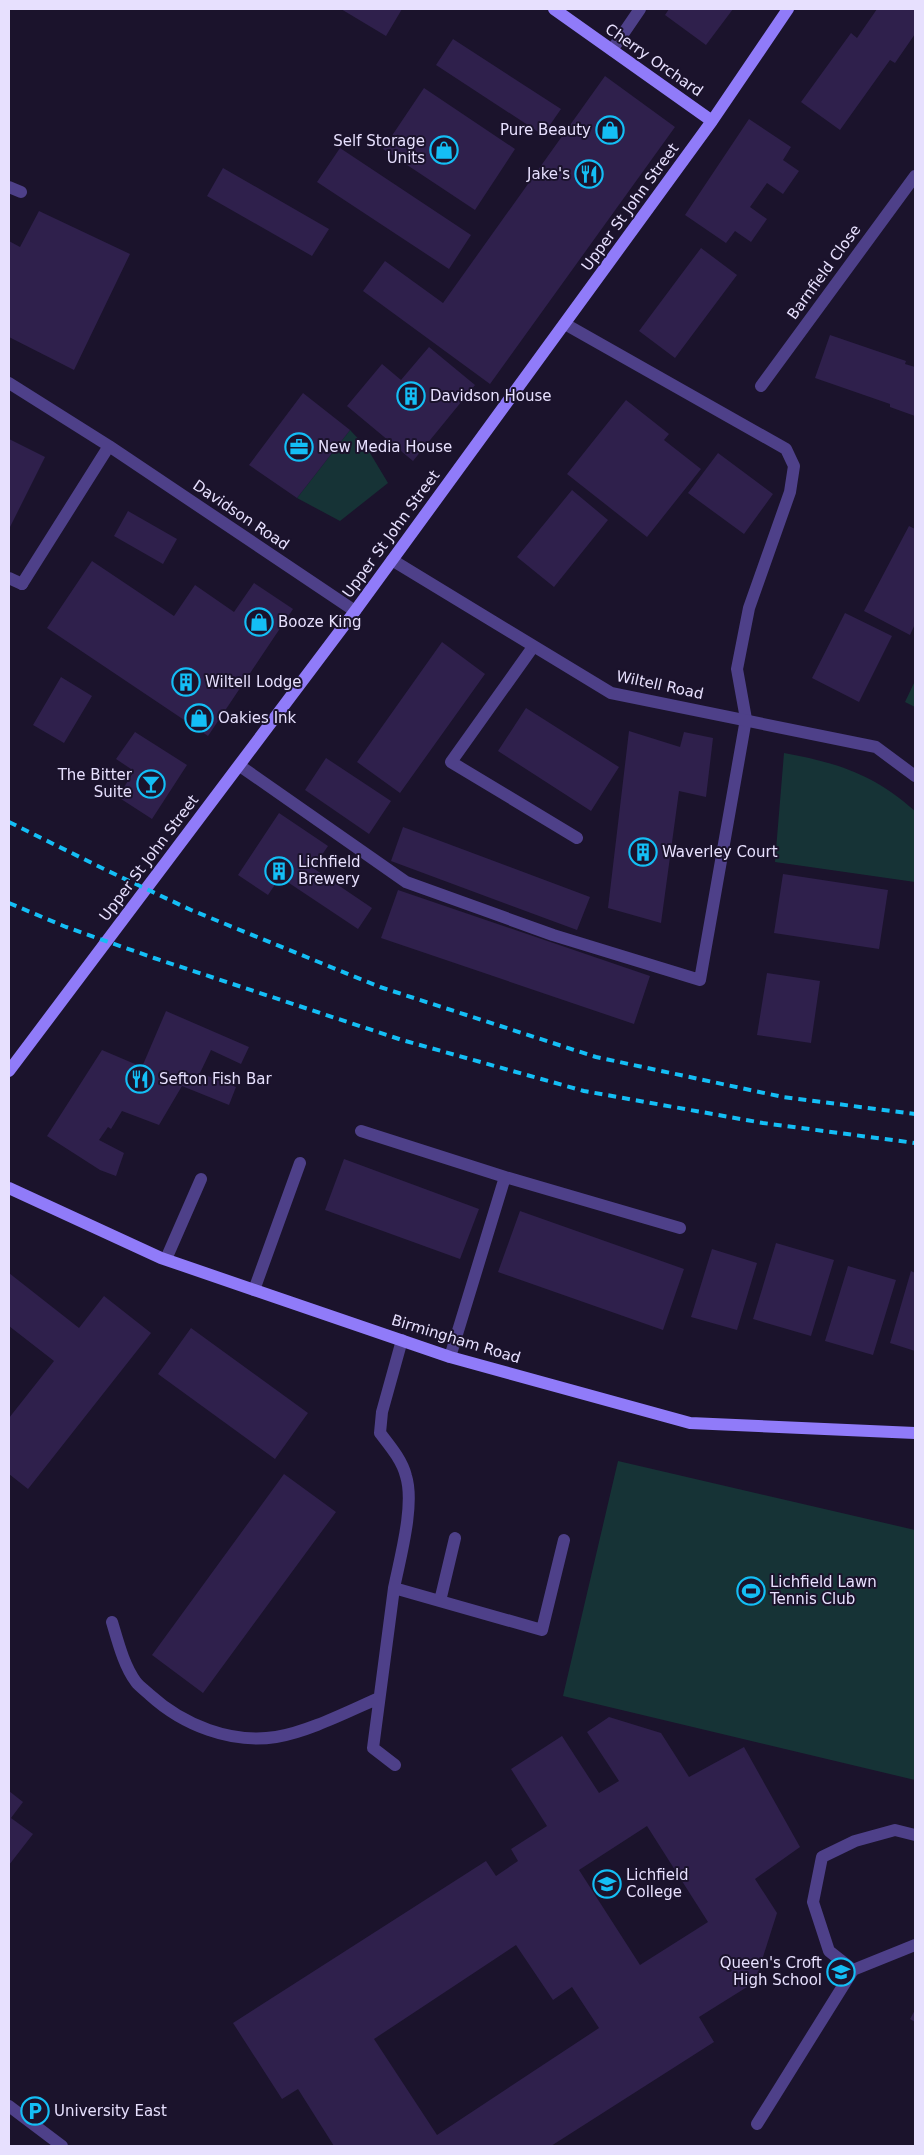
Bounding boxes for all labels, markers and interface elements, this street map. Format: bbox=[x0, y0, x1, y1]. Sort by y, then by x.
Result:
street label: Cherry Orchard bbox=[602, 20, 706, 100]
shop icon: Pure Beauty bbox=[595, 115, 625, 145]
place label: Pure Beauty bbox=[500, 121, 591, 139]
place label: Self Storage Units bbox=[333, 132, 425, 167]
shop icon: Self Storage Units bbox=[429, 135, 459, 165]
street label: Upper St John Street bbox=[578, 140, 682, 274]
restaurant icon: Jake's bbox=[574, 159, 604, 189]
place label: Jake's bbox=[526, 165, 570, 183]
street label: Barnfield Close bbox=[784, 221, 864, 323]
building icon: Davidson House bbox=[396, 381, 426, 411]
place label: Davidson House bbox=[430, 387, 552, 405]
office icon: New Media House bbox=[284, 432, 314, 462]
place label: New Media House bbox=[318, 438, 452, 456]
street label: Upper St John Street bbox=[339, 467, 443, 601]
street label: Davidson Road bbox=[189, 476, 293, 554]
shop icon: Booze King bbox=[244, 607, 274, 637]
place label: Booze King bbox=[278, 613, 362, 631]
building icon: Wiltell Lodge bbox=[171, 667, 201, 697]
street label: Wiltell Road bbox=[615, 667, 705, 703]
place label: Wiltell Lodge bbox=[205, 673, 302, 691]
shop icon: Oakies Ink bbox=[184, 703, 214, 733]
place label: Oakies Ink bbox=[218, 709, 297, 727]
place label: The Bitter Suite bbox=[57, 766, 133, 801]
bar icon: The Bitter Suite bbox=[136, 769, 166, 799]
street label: Upper St John Street bbox=[96, 791, 202, 925]
building icon: Waverley Court bbox=[628, 837, 658, 867]
place label: Waverley Court bbox=[662, 843, 778, 861]
place label: Lichfield Brewery bbox=[298, 853, 361, 888]
building icon: Lichfield Brewery bbox=[264, 856, 294, 886]
restaurant icon: Sefton Fish Bar bbox=[125, 1064, 155, 1094]
place label: Sefton Fish Bar bbox=[159, 1070, 272, 1088]
street label: Birmingham Road bbox=[389, 1311, 523, 1367]
place label: Lichfield Lawn Tennis Club bbox=[769, 1573, 877, 1608]
sports icon: Lichfield Lawn Tennis Club bbox=[736, 1576, 766, 1606]
place label: Lichfield College bbox=[626, 1866, 689, 1901]
school or university icon: Lichfield College bbox=[592, 1869, 622, 1899]
place label: Queen's Croft High School bbox=[720, 1954, 822, 1989]
school or university icon: Queen's Croft High School bbox=[826, 1957, 856, 1987]
parking icon: University East bbox=[20, 2096, 50, 2126]
place label: University East bbox=[54, 2102, 167, 2120]

